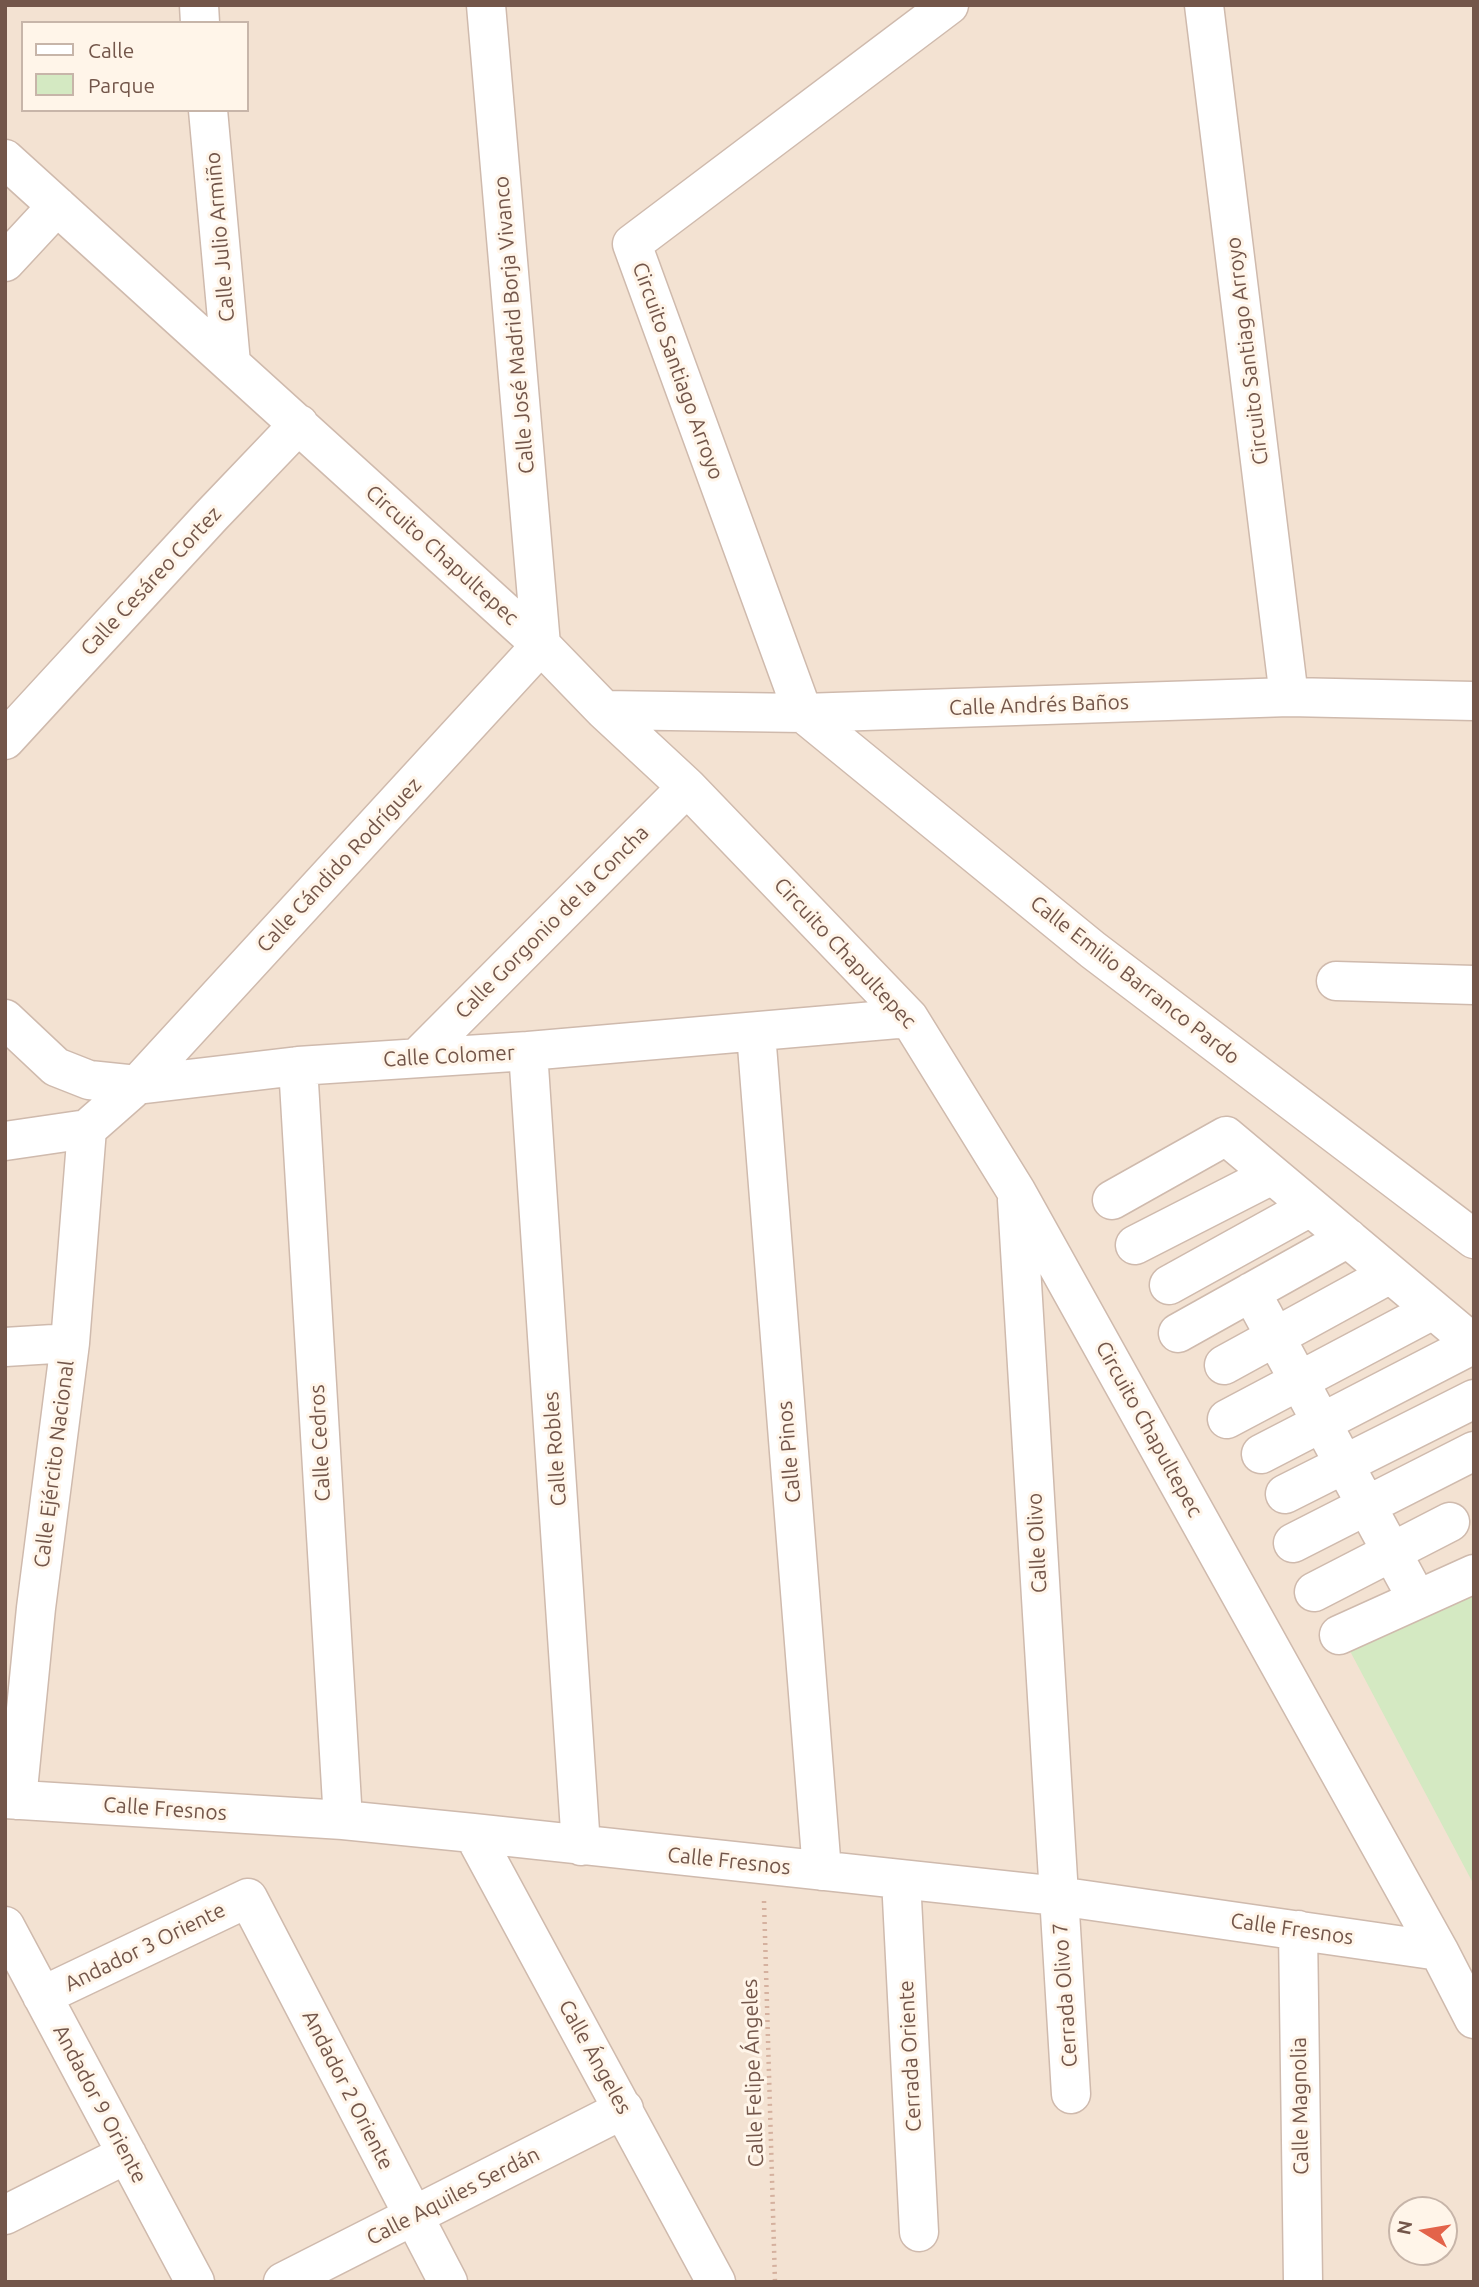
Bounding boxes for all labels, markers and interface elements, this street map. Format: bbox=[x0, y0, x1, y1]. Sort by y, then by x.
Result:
legend bbox=[21, 21, 248, 112]
text: Calle bbox=[88, 38, 134, 62]
text: Parque bbox=[88, 73, 155, 97]
street label: Calle Julio Armiño bbox=[200, 151, 240, 323]
street label: Calle José Madrid Borja Vivanco bbox=[488, 175, 540, 475]
street label: Circuito Santiago Arroyo bbox=[1221, 236, 1273, 466]
street label: Circuito Santiago Arroyo bbox=[627, 259, 729, 483]
street label: Circuito Chapultepec bbox=[360, 480, 524, 630]
street label: Calle Cesáreo Cortez bbox=[75, 501, 227, 661]
street label: Calle Andrés Baños bbox=[949, 689, 1129, 721]
street label: Calle Cándido Rodríguez bbox=[252, 772, 426, 958]
street label: Calle Gorgonio de la Concha bbox=[450, 820, 654, 1024]
street label: Circuito Chapultepec bbox=[769, 872, 921, 1034]
street label: Calle Emilio Barranco Pardo bbox=[1025, 890, 1245, 1070]
street label: Calle Colomer bbox=[383, 1040, 515, 1072]
street label: Circuito Chapultepec bbox=[1090, 1337, 1208, 1521]
street label: Calle Ejército Nacional bbox=[29, 1359, 79, 1569]
street label: Calle Cedros bbox=[304, 1384, 336, 1502]
street label: Calle Robles bbox=[538, 1391, 572, 1507]
street label: Calle Pinos bbox=[772, 1400, 806, 1504]
street label: Calle Olivo bbox=[1022, 1492, 1052, 1594]
street label: Calle Fresnos bbox=[102, 1792, 228, 1826]
street label: Calle Fresnos bbox=[666, 1842, 792, 1880]
street label: Andador 3 Oriente bbox=[61, 1897, 229, 1997]
street label: Calle Fresnos bbox=[1229, 1908, 1355, 1950]
street label: Cerrada Olivo 7 bbox=[1047, 1922, 1083, 2068]
street label: Calle Felipe Ángeles bbox=[737, 1978, 769, 2168]
street label: Cerrada Oriente bbox=[893, 1980, 927, 2132]
street label: Calle Ángeles bbox=[553, 1996, 637, 2118]
street label: Andador 2 Oriente bbox=[297, 2006, 399, 2174]
street label: Andador 9 Oriente bbox=[48, 2021, 152, 2187]
street label: Calle Magnolia bbox=[1286, 2037, 1314, 2175]
street label: Calle Aquiles Serdán bbox=[362, 2141, 544, 2251]
north arrow bbox=[1388, 2196, 1458, 2266]
text: N bbox=[1392, 2218, 1417, 2236]

